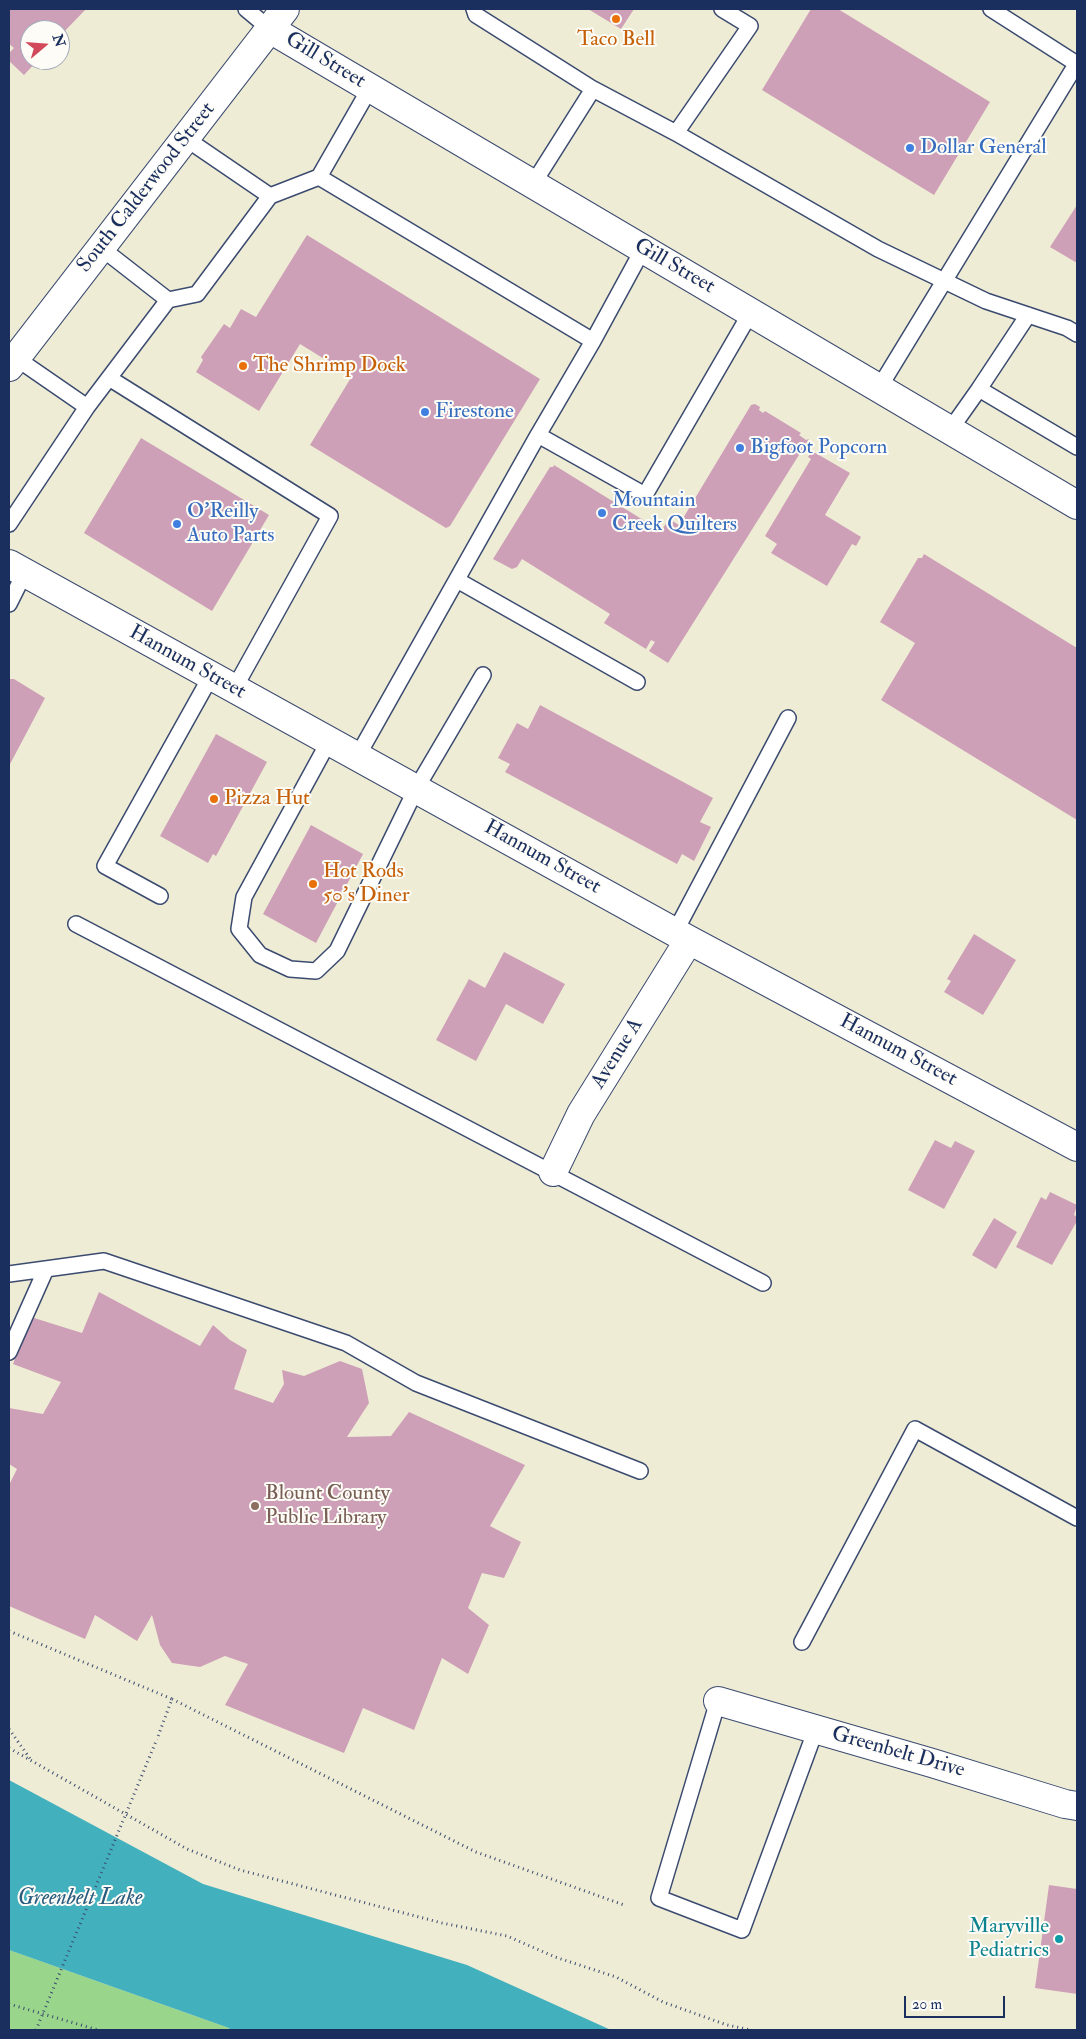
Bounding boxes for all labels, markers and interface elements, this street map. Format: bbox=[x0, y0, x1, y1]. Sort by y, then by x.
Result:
marker: Taco Bell bbox=[610, 13, 622, 25]
north arrow bbox=[20, 20, 70, 70]
street label: Gill Street bbox=[280, 27, 370, 95]
place label: Taco Bell bbox=[577, 27, 655, 53]
text: N bbox=[49, 32, 69, 49]
street label: South Calderwood Street bbox=[73, 98, 221, 278]
place label: Dollar General bbox=[920, 135, 1047, 161]
marker: Dollar General bbox=[904, 142, 916, 154]
street label: Gill Street bbox=[629, 234, 719, 300]
place label: The Shrimp Dock bbox=[253, 353, 406, 379]
marker: The Shrimp Dock bbox=[237, 360, 249, 372]
place label: Firestone bbox=[435, 399, 514, 425]
marker: Firestone bbox=[419, 406, 431, 418]
place label: Bigfoot Popcorn bbox=[750, 435, 887, 461]
marker: Bigfoot Popcorn bbox=[734, 442, 746, 454]
place label: Mountain Creek Quilters bbox=[612, 488, 737, 538]
place label: O'Reilly Auto Parts bbox=[187, 499, 275, 549]
marker: Mountain Creek Quilters bbox=[596, 507, 608, 519]
marker: O'Reilly Auto Parts bbox=[171, 518, 183, 530]
street label: Hannum Street bbox=[124, 621, 250, 705]
place label: Pizza Hut bbox=[224, 786, 310, 812]
marker: Pizza Hut bbox=[208, 793, 220, 805]
street label: Hannum Street bbox=[479, 816, 605, 900]
place label: Hot Rods 50's Diner bbox=[323, 859, 410, 909]
marker: Hot Rods 50's Diner bbox=[307, 878, 319, 890]
street label: Hannum Street bbox=[835, 1009, 961, 1093]
street label: Avenue A bbox=[587, 1014, 649, 1094]
place label: Blount County Public Library bbox=[265, 1481, 390, 1531]
marker: Blount County Public Library bbox=[249, 1500, 261, 1512]
street label: Greenbelt Drive bbox=[829, 1722, 967, 1784]
water label: Greenbelt Lake bbox=[18, 1886, 142, 1912]
place label: Maryville Pediatrics bbox=[968, 1914, 1049, 1964]
marker: Maryville Pediatrics bbox=[1053, 1933, 1065, 1945]
scale bar bbox=[906, 1986, 1007, 2018]
text: 20 m bbox=[912, 1995, 942, 2014]

